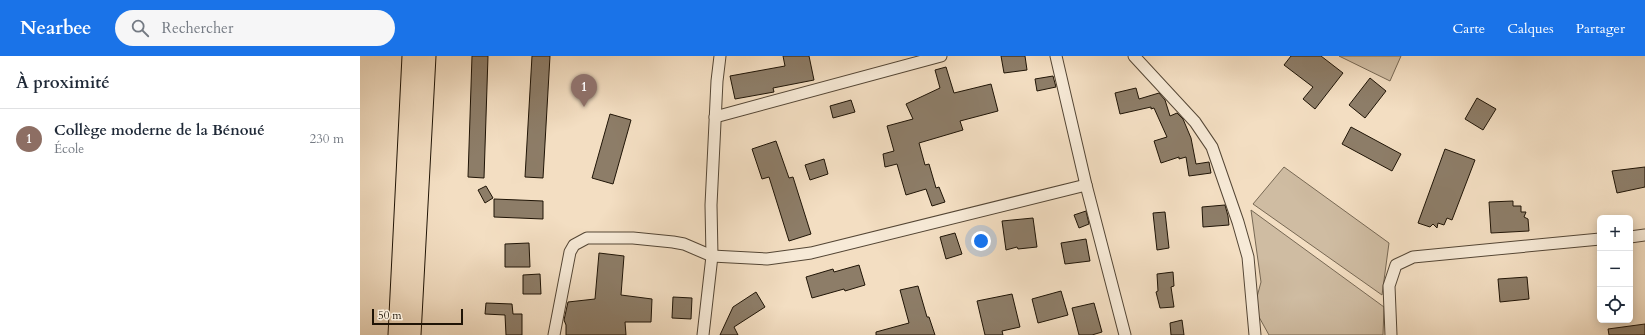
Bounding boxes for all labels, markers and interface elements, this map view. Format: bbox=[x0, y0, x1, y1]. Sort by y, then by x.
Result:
search box bbox=[115, 10, 395, 46]
text: Nearbee bbox=[20, 15, 91, 41]
icon: search bbox=[129, 17, 151, 39]
text: Rechercher bbox=[161, 18, 233, 38]
text: Carte bbox=[1453, 19, 1485, 38]
text: Calques bbox=[1507, 19, 1554, 38]
text: Partager bbox=[1576, 19, 1625, 38]
text: À proximité bbox=[16, 71, 110, 94]
pin: 1 bbox=[571, 74, 597, 107]
text: Collège moderne de la Bénoué bbox=[54, 120, 265, 140]
text: 1 bbox=[26, 130, 32, 148]
text: 230 m bbox=[310, 130, 344, 148]
text: École bbox=[54, 140, 84, 158]
map controls bbox=[1597, 215, 1633, 323]
button: + bbox=[1597, 215, 1633, 251]
your location bbox=[971, 231, 991, 251]
button: − bbox=[1597, 251, 1633, 287]
button: locate bbox=[1597, 287, 1633, 323]
scale bar bbox=[372, 307, 463, 326]
text: 50 m bbox=[378, 308, 402, 323]

